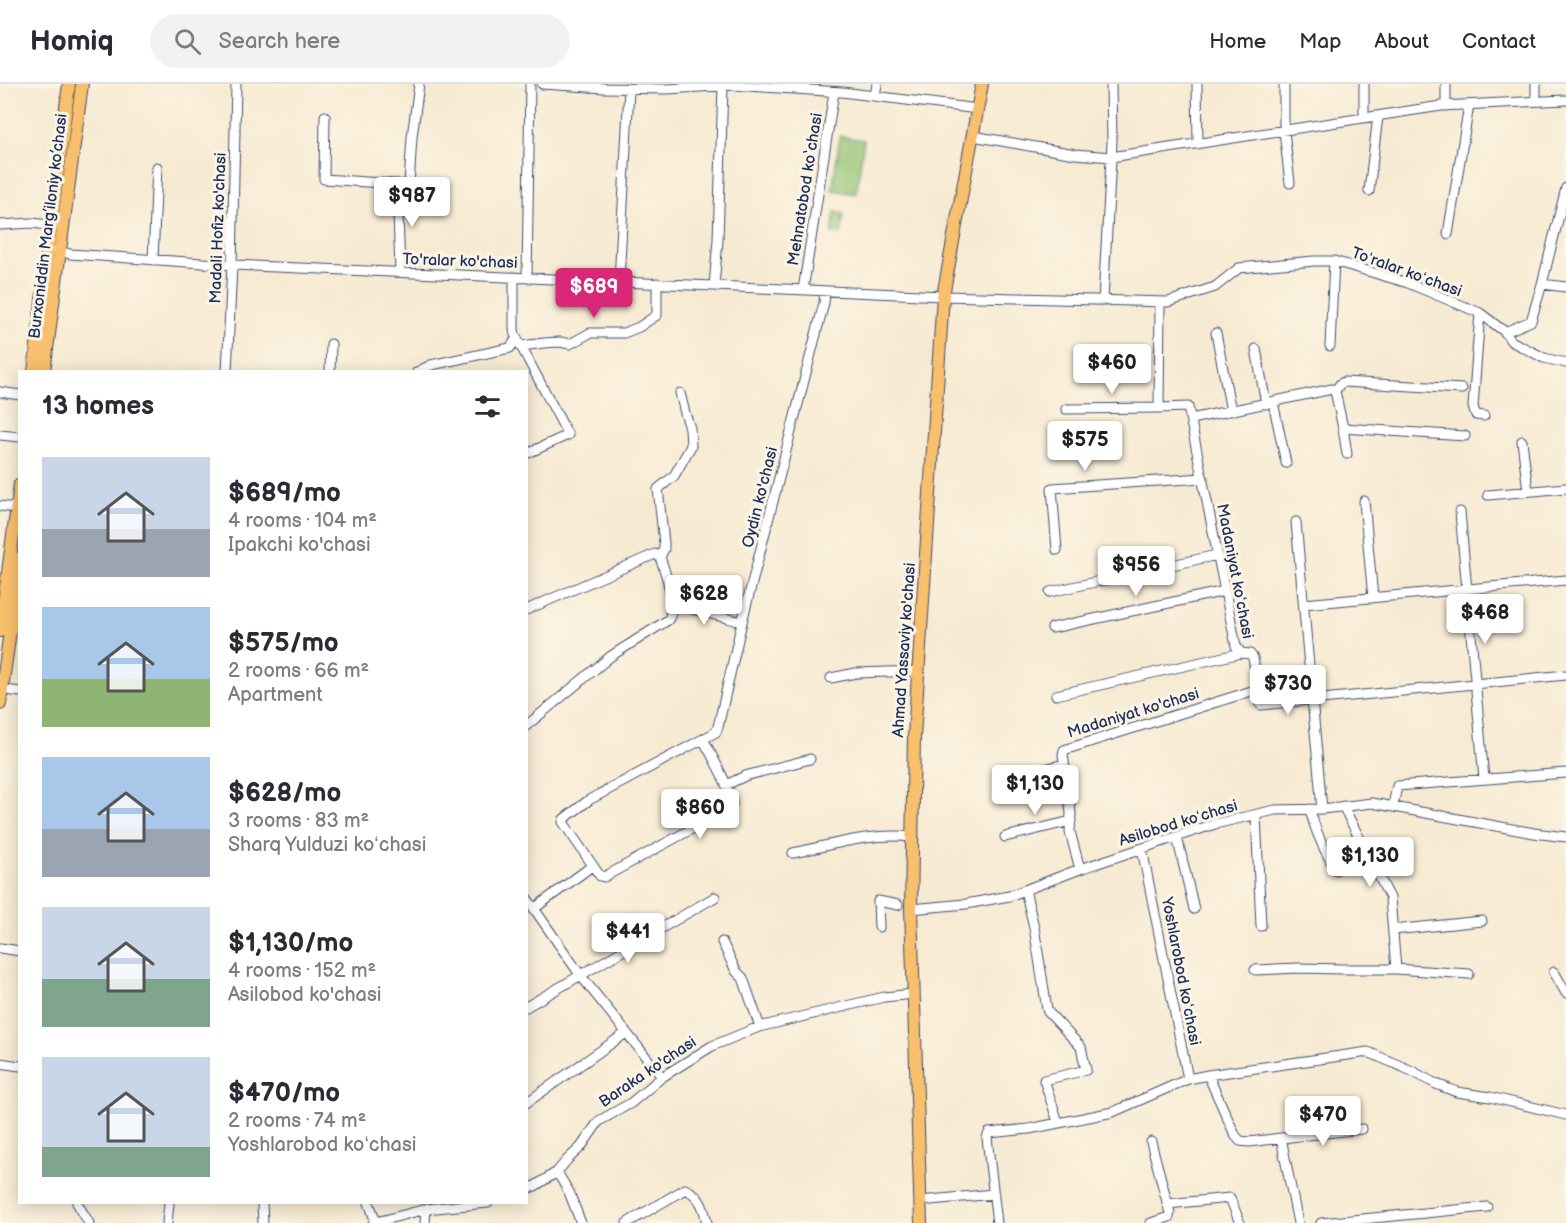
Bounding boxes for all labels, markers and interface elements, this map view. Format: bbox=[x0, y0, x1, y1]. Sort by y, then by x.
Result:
search box bbox=[150, 14, 570, 68]
text: Homiq bbox=[30, 25, 114, 58]
icon: search bbox=[171, 25, 204, 58]
text: Search here bbox=[219, 28, 340, 55]
text: Home bbox=[1209, 29, 1266, 54]
text: Map bbox=[1299, 29, 1341, 54]
text: About bbox=[1374, 29, 1429, 54]
text: Contact bbox=[1462, 29, 1536, 54]
street label: Mehnatobod ko‘chasi bbox=[784, 112, 827, 267]
street label: Burxoniddin Marg’iloniy ko’chasi bbox=[25, 113, 72, 340]
street label: Madali Hofiz ko'chasi bbox=[206, 152, 231, 304]
pin: $987 bbox=[376, 177, 448, 228]
text: $987 bbox=[388, 184, 436, 208]
street label: Toʻralar koʻchasi bbox=[1349, 244, 1464, 301]
street label: To'ralar ko'chasi bbox=[402, 250, 518, 273]
pin: $689 bbox=[558, 268, 630, 319]
text: $689 bbox=[569, 275, 619, 299]
pin: $460 bbox=[1076, 344, 1148, 395]
text: $460 bbox=[1087, 351, 1137, 375]
icon: filters bbox=[471, 390, 504, 423]
text: 13 homes bbox=[42, 391, 154, 422]
pin: $575 bbox=[1049, 421, 1121, 472]
text: $575 bbox=[1061, 428, 1109, 452]
street label: Oydin ko'chasi bbox=[739, 445, 782, 550]
text: $689/mo bbox=[228, 478, 341, 509]
icon: home bbox=[90, 481, 162, 553]
street label: Madaniyat koʻchasi bbox=[1212, 502, 1257, 640]
text: 4 rooms · 104 m² bbox=[228, 509, 377, 533]
text: Ipakchi ko'chasi bbox=[228, 533, 371, 557]
pin: $956 bbox=[1100, 546, 1172, 597]
text: $956 bbox=[1112, 553, 1160, 577]
street label: Ahmad Yassaviy ko'chasi bbox=[889, 562, 920, 738]
pin: $628 bbox=[668, 575, 740, 626]
text: $628 bbox=[679, 582, 729, 606]
pin: $468 bbox=[1449, 594, 1521, 645]
text: $468 bbox=[1460, 601, 1510, 625]
text: $575/mo bbox=[228, 628, 339, 659]
icon: home bbox=[90, 631, 162, 703]
text: 2 rooms · 66 m² bbox=[228, 659, 369, 683]
pin: $730 bbox=[1252, 665, 1324, 716]
text: $730 bbox=[1264, 672, 1312, 696]
text: Apartment bbox=[228, 683, 323, 707]
street label: Madaniyat ko'chasi bbox=[1065, 684, 1202, 743]
pin: $1,130 bbox=[986, 765, 1084, 816]
text: $1,130 bbox=[1006, 772, 1064, 796]
text: $628/mo bbox=[228, 778, 341, 809]
icon: home bbox=[90, 781, 162, 853]
pin: $860 bbox=[664, 789, 736, 840]
text: $860 bbox=[675, 796, 725, 820]
street label: Asilobod koʻchasi bbox=[1117, 796, 1240, 851]
text: 3 rooms · 83 m² bbox=[228, 809, 369, 833]
text: Sharq Yulduzi koʻchasi bbox=[228, 833, 426, 857]
pin: $1,130 bbox=[1321, 837, 1419, 888]
text: $1,130 bbox=[1341, 844, 1399, 868]
street label: Yoshlarobod koʻchasi bbox=[1157, 894, 1204, 1047]
pin: $441 bbox=[592, 913, 664, 964]
text: $441 bbox=[606, 920, 650, 944]
text: $1,130/mo bbox=[228, 928, 353, 959]
icon: home bbox=[90, 931, 162, 1003]
text: 4 rooms · 152 m² bbox=[228, 959, 376, 983]
text: Asilobod ko'chasi bbox=[228, 983, 382, 1007]
street label: Baraka ko'chasi bbox=[596, 1033, 700, 1112]
text: $470/mo bbox=[228, 1078, 340, 1109]
icon: home bbox=[90, 1081, 162, 1153]
pin: $470 bbox=[1287, 1096, 1359, 1147]
text: $470 bbox=[1299, 1103, 1347, 1127]
text: 2 rooms · 74 m² bbox=[228, 1109, 366, 1133]
text: Yoshlarobod koʻchasi bbox=[228, 1133, 416, 1157]

